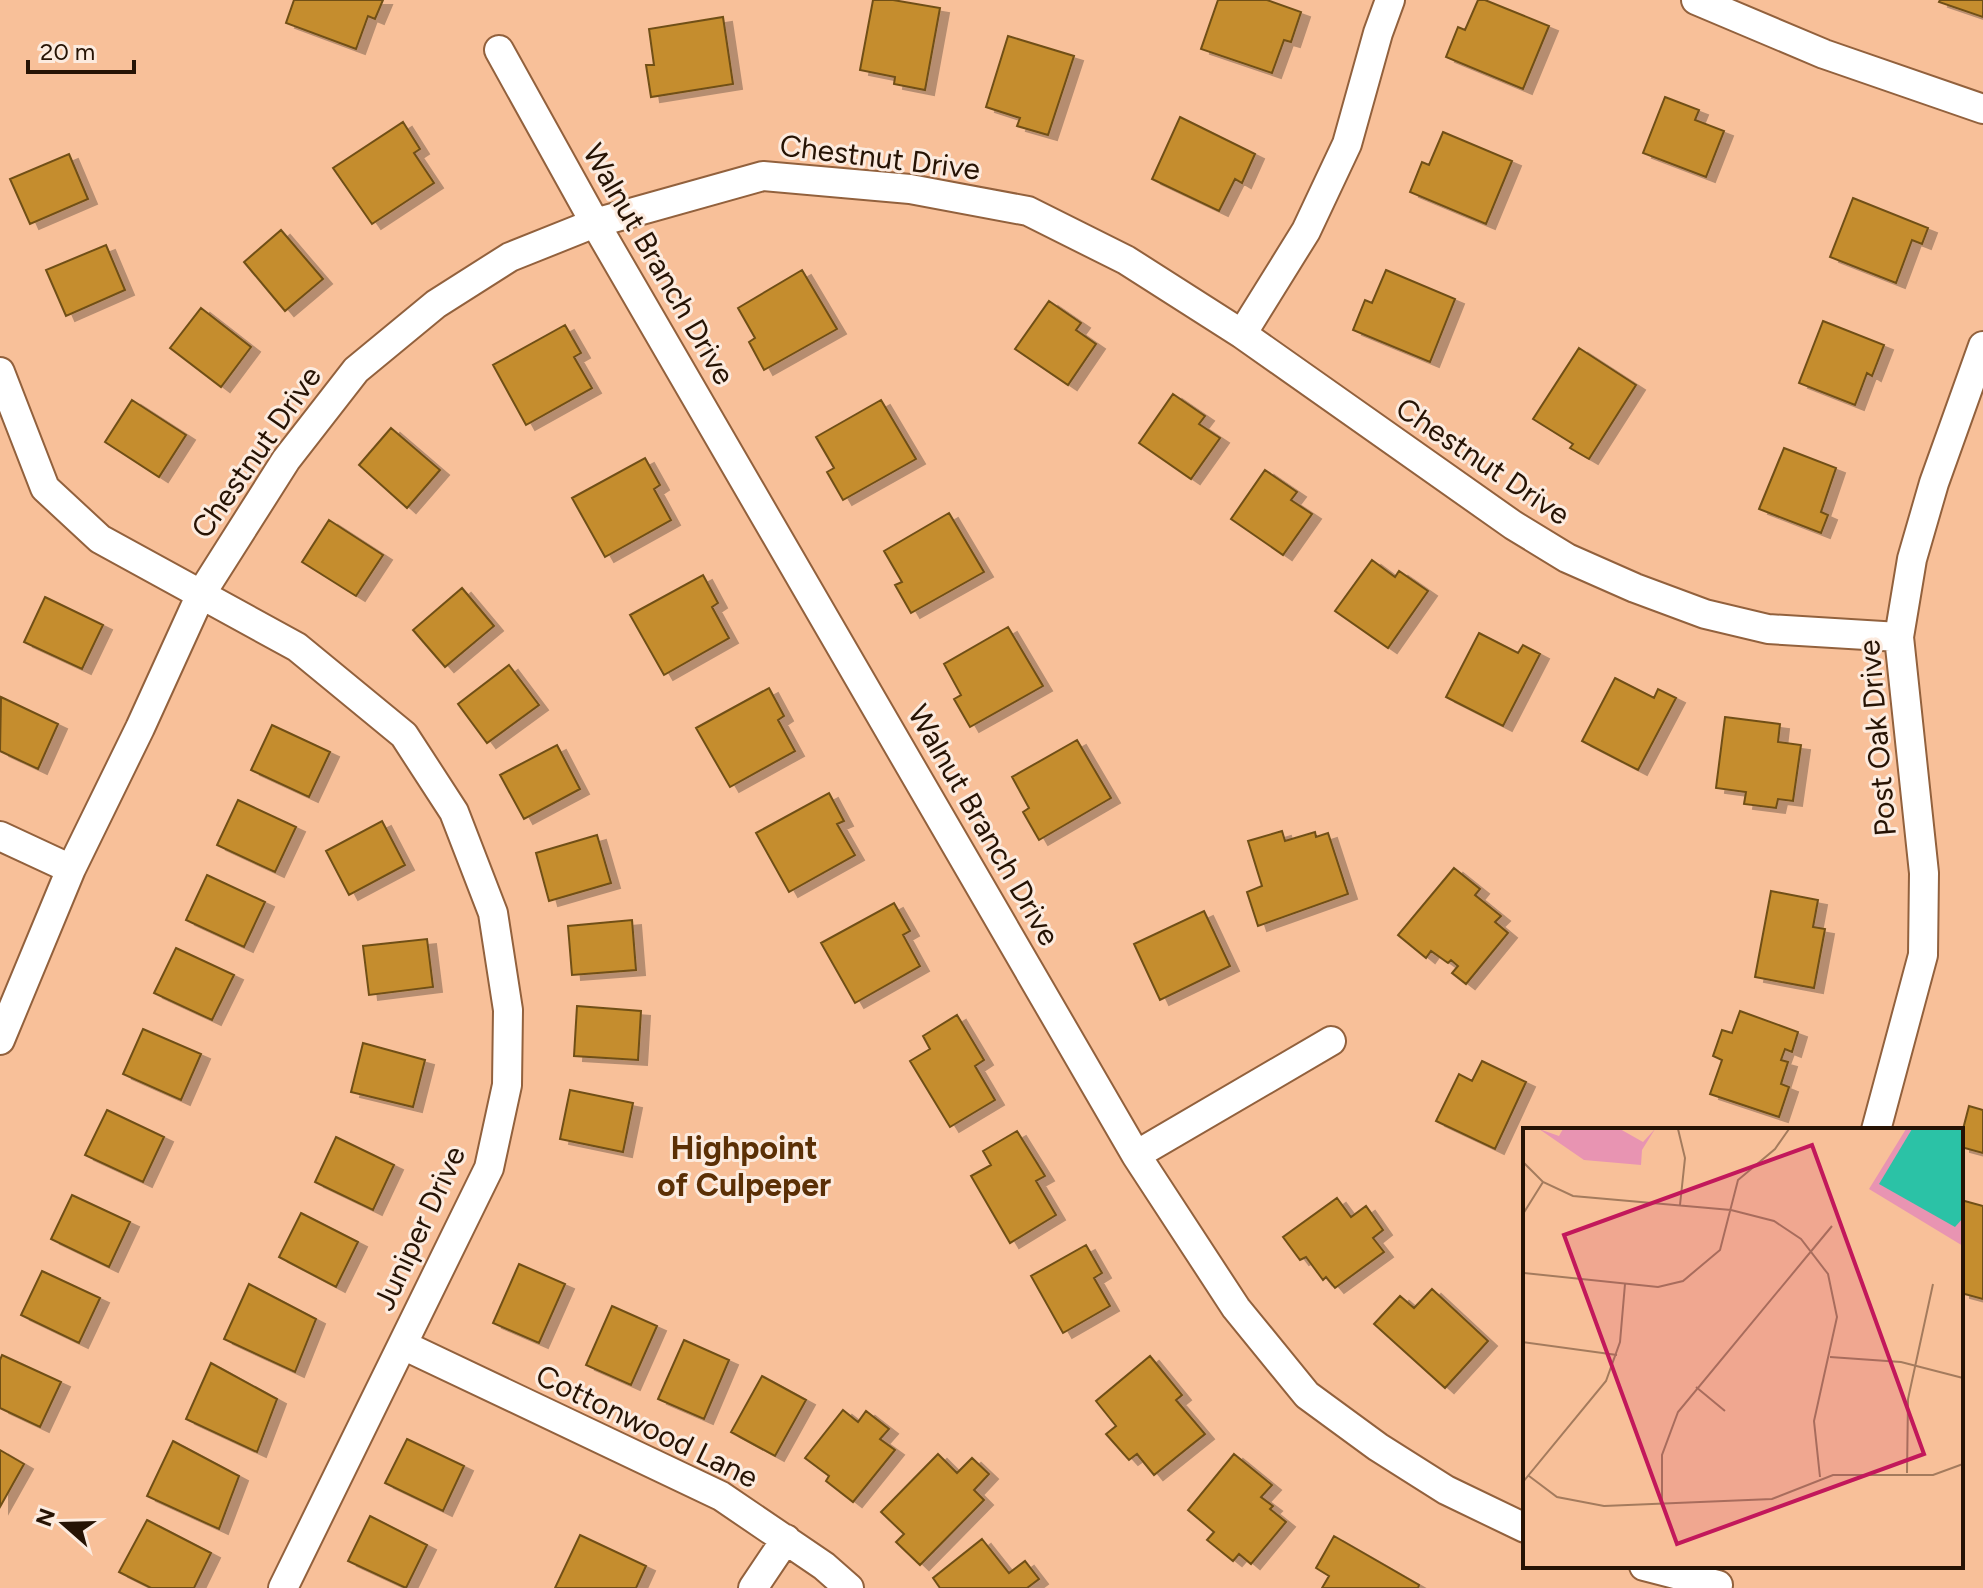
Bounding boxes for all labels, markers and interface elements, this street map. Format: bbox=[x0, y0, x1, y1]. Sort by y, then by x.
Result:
scale bar bbox=[28, 24, 134, 74]
text: 20 m bbox=[40, 37, 95, 66]
street label: Chestnut Drive bbox=[778, 126, 982, 188]
street label: Walnut Branch Drive bbox=[575, 137, 743, 391]
street label: Chestnut Drive bbox=[183, 359, 329, 545]
street label: Chestnut Drive bbox=[1389, 389, 1577, 533]
street label: Post Oak Drive bbox=[1850, 638, 1904, 838]
street label: Walnut Branch Drive bbox=[900, 698, 1068, 952]
inset map bbox=[1523, 1128, 1963, 1568]
district label: Highpoint of Culpeper bbox=[657, 1129, 831, 1204]
street label: Juniper Drive bbox=[365, 1140, 473, 1316]
street label: Cottonwood Lane bbox=[530, 1356, 764, 1496]
north arrow bbox=[24, 1484, 104, 1564]
text: N bbox=[30, 1505, 61, 1530]

